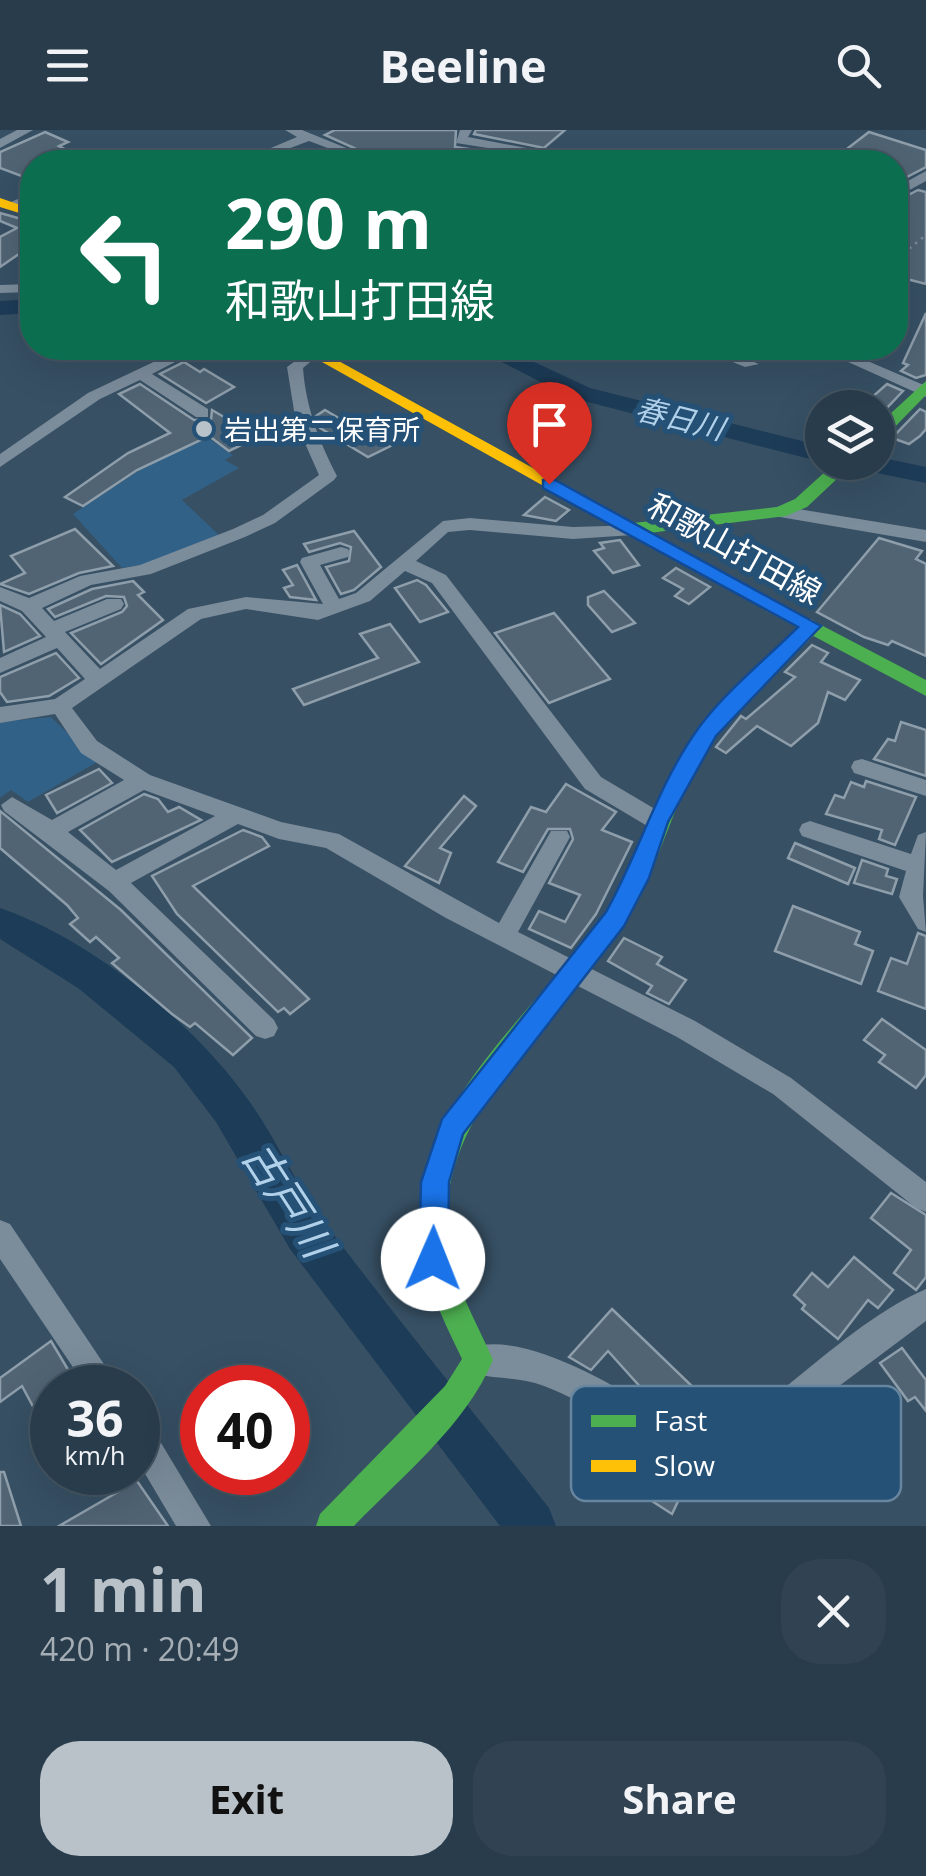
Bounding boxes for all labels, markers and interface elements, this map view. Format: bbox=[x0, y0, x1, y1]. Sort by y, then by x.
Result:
text: Beeline bbox=[379, 35, 547, 96]
icon: menu bbox=[40, 38, 95, 93]
icon: search bbox=[831, 38, 886, 93]
text: 290 m bbox=[225, 174, 432, 270]
icon: left bbox=[60, 190, 190, 320]
text: 和歌山打田線 bbox=[225, 269, 495, 330]
pin bbox=[507, 382, 592, 485]
water label: 春日川 bbox=[631, 387, 732, 450]
map controls bbox=[805, 390, 895, 480]
button: layers bbox=[805, 390, 895, 480]
icon: arrive bbox=[522, 397, 577, 452]
place label: 岩出第二保育所 bbox=[224, 410, 420, 448]
marker: 岩出第二保育所 bbox=[193, 418, 215, 440]
street label: 和歌山打田線 bbox=[641, 483, 829, 613]
water label: 古戸川 bbox=[231, 1131, 349, 1271]
position arrow bbox=[381, 1207, 485, 1311]
speed limit sign: 40 bbox=[180, 1365, 310, 1495]
text: 36 bbox=[66, 1384, 124, 1452]
legend bbox=[571, 1386, 901, 1501]
text: Fast bbox=[654, 1401, 707, 1439]
text: km/h bbox=[65, 1438, 125, 1472]
text: Slow bbox=[654, 1446, 715, 1484]
text: 1 min bbox=[40, 1548, 207, 1630]
button: close bbox=[781, 1559, 886, 1664]
text: 420 m · 20:49 bbox=[40, 1627, 239, 1670]
button: Exit bbox=[40, 1741, 453, 1856]
button: Share bbox=[473, 1741, 886, 1856]

